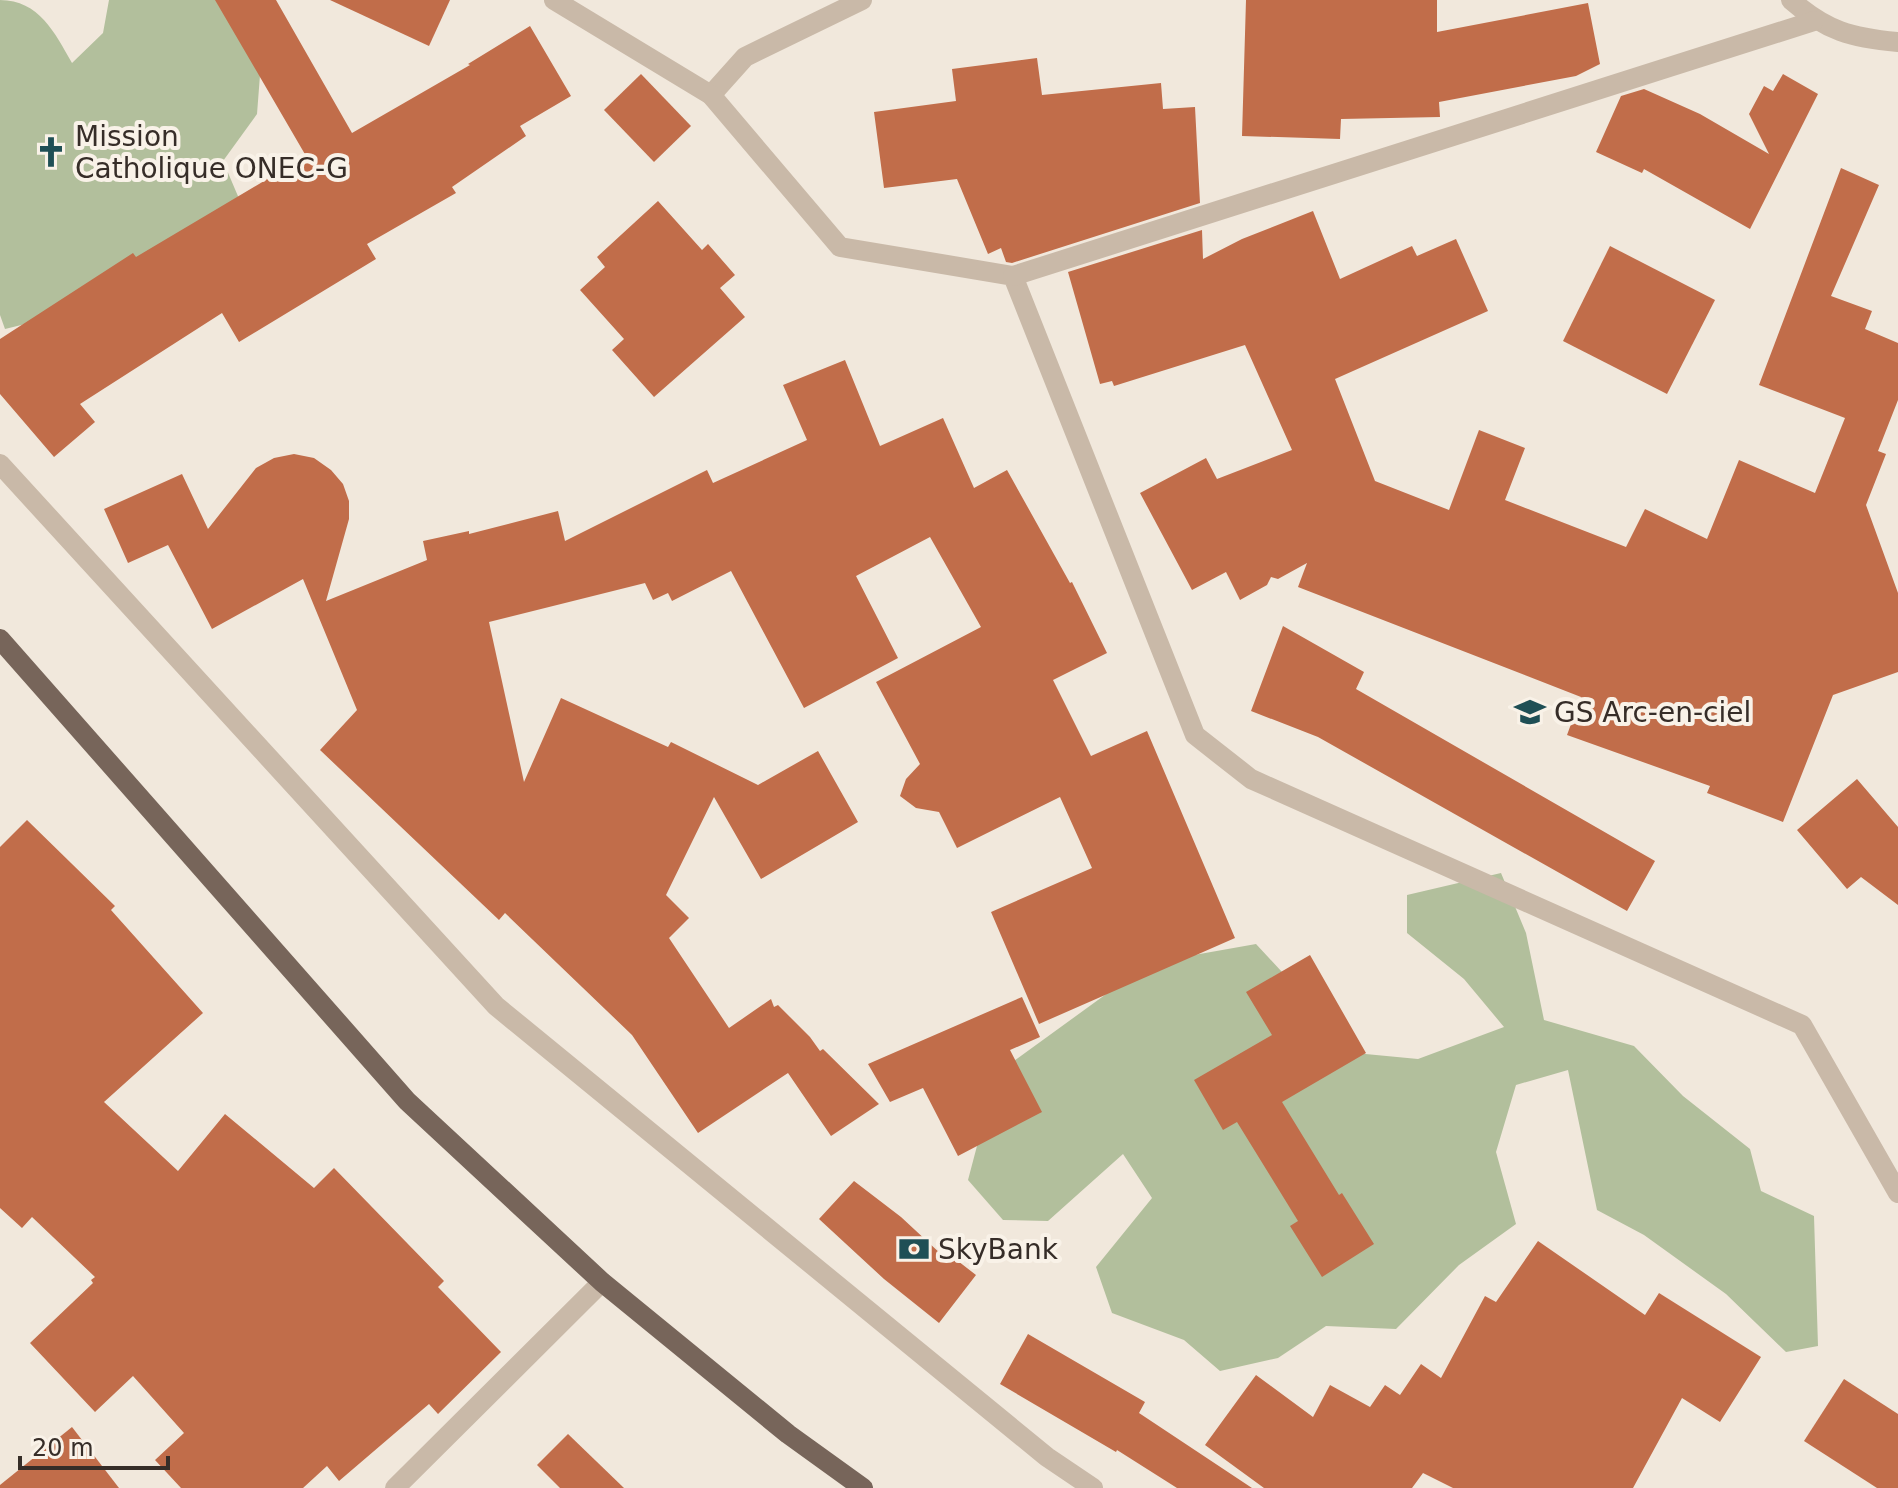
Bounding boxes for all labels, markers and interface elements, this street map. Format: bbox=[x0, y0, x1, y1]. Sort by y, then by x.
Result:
place label: Mission Catholique ONEC-G bbox=[75, 120, 348, 185]
church icon: Mission Catholique ONEC-G bbox=[34, 135, 68, 169]
school or university icon: GS Arc-en-ciel bbox=[1513, 695, 1547, 729]
place label: GS Arc-en-ciel bbox=[1554, 696, 1751, 729]
bank icon: SkyBank bbox=[897, 1232, 931, 1266]
place label: SkyBank bbox=[938, 1233, 1059, 1266]
scale bar bbox=[20, 1420, 168, 1470]
text: 20 m bbox=[32, 1434, 94, 1462]

